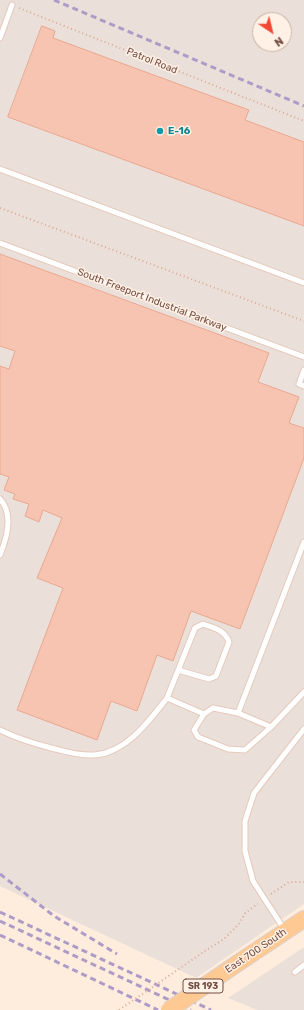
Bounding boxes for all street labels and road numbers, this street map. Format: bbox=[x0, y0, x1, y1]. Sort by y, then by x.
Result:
street label: Patrol Road bbox=[125, 45, 179, 77]
street label: South Freeport Industrial Parkway bbox=[76, 266, 228, 334]
street label: East 700 South bbox=[223, 926, 289, 976]
road number: SR 193 bbox=[183, 979, 223, 993]

